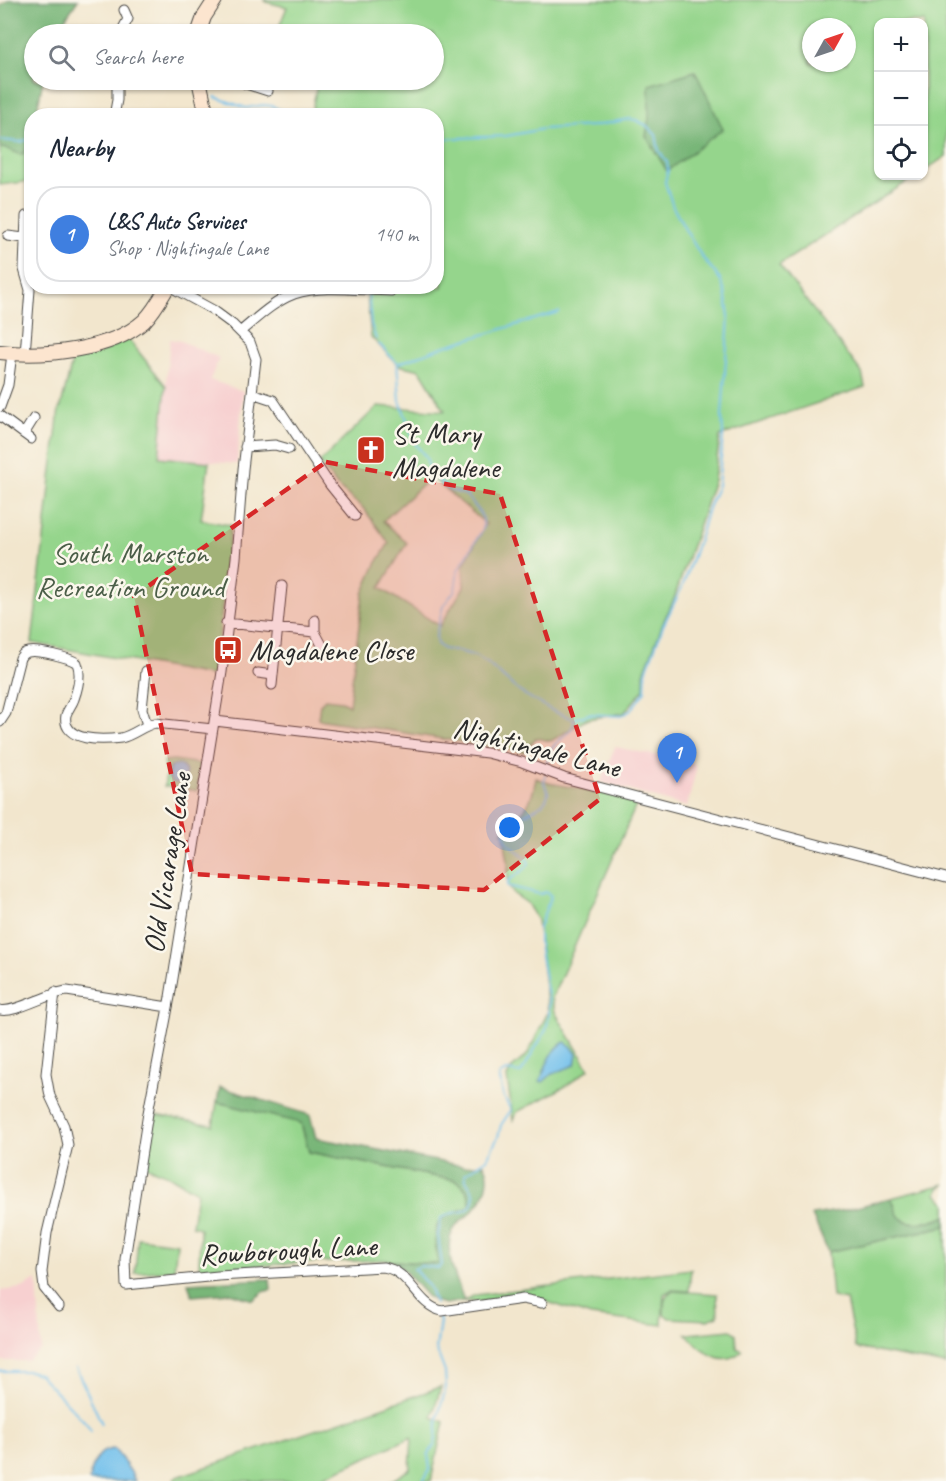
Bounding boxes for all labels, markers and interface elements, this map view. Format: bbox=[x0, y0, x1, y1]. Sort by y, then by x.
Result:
north arrow bbox=[802, 18, 856, 72]
map controls bbox=[874, 18, 928, 180]
button: + bbox=[874, 18, 928, 72]
search box bbox=[24, 24, 444, 90]
icon: search bbox=[45, 41, 78, 74]
text: Search here bbox=[93, 43, 183, 71]
button: − bbox=[874, 72, 928, 126]
button: locate bbox=[874, 126, 928, 180]
text: Nearby bbox=[48, 131, 113, 164]
text: L&S Auto Services bbox=[107, 208, 246, 236]
text: 1 bbox=[65, 222, 74, 247]
text: 140 m bbox=[375, 222, 418, 247]
text: Shop · Nightingale Lane bbox=[107, 236, 268, 261]
place label: St Mary Magdalene bbox=[392, 414, 501, 486]
church icon: St Mary Magdalene bbox=[355, 434, 387, 466]
park label: South Marston Recreation Ground bbox=[36, 534, 228, 606]
place label: Magdalene Close bbox=[249, 631, 416, 669]
bus stop icon: Magdalene Close bbox=[212, 634, 244, 666]
street label: Nightingale Lane bbox=[450, 708, 627, 787]
pin: 1 bbox=[658, 734, 696, 783]
street label: Old Vicarage Lane bbox=[134, 768, 200, 956]
your location bbox=[495, 813, 524, 842]
street label: Rowborough Lane bbox=[198, 1226, 380, 1274]

